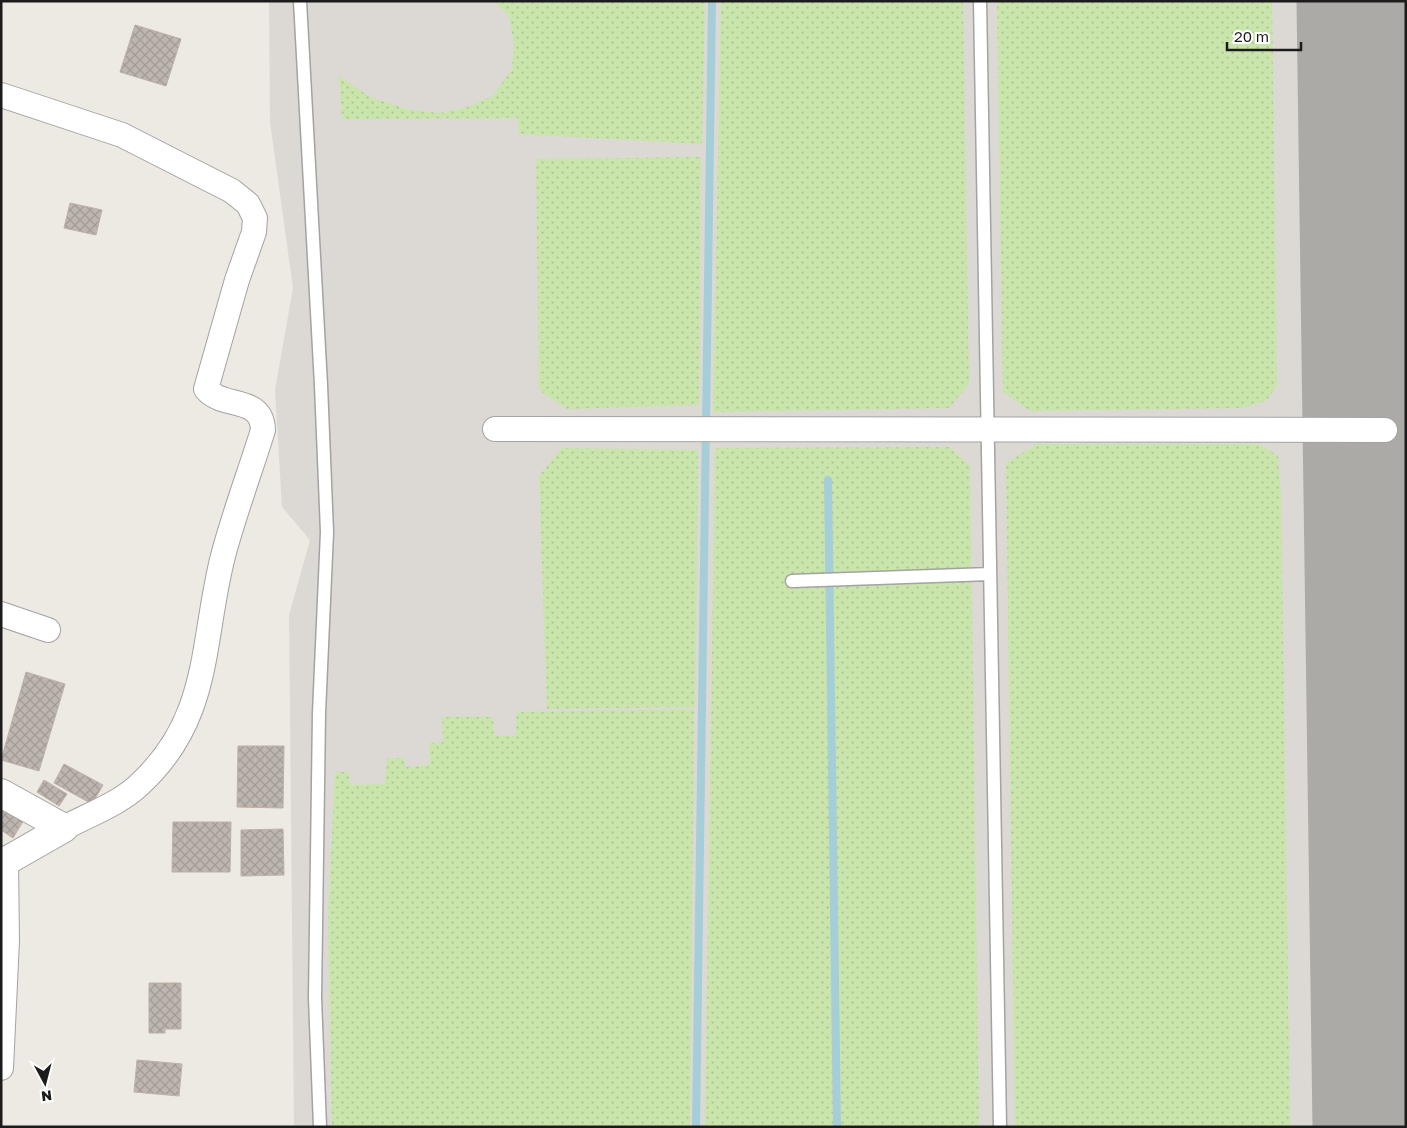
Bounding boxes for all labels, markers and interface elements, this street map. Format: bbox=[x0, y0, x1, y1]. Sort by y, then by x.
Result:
scale bar bbox=[1227, 20, 1301, 52]
text: 20 m bbox=[1234, 27, 1269, 45]
north arrow bbox=[20, 1058, 70, 1108]
text: N bbox=[40, 1087, 53, 1105]

